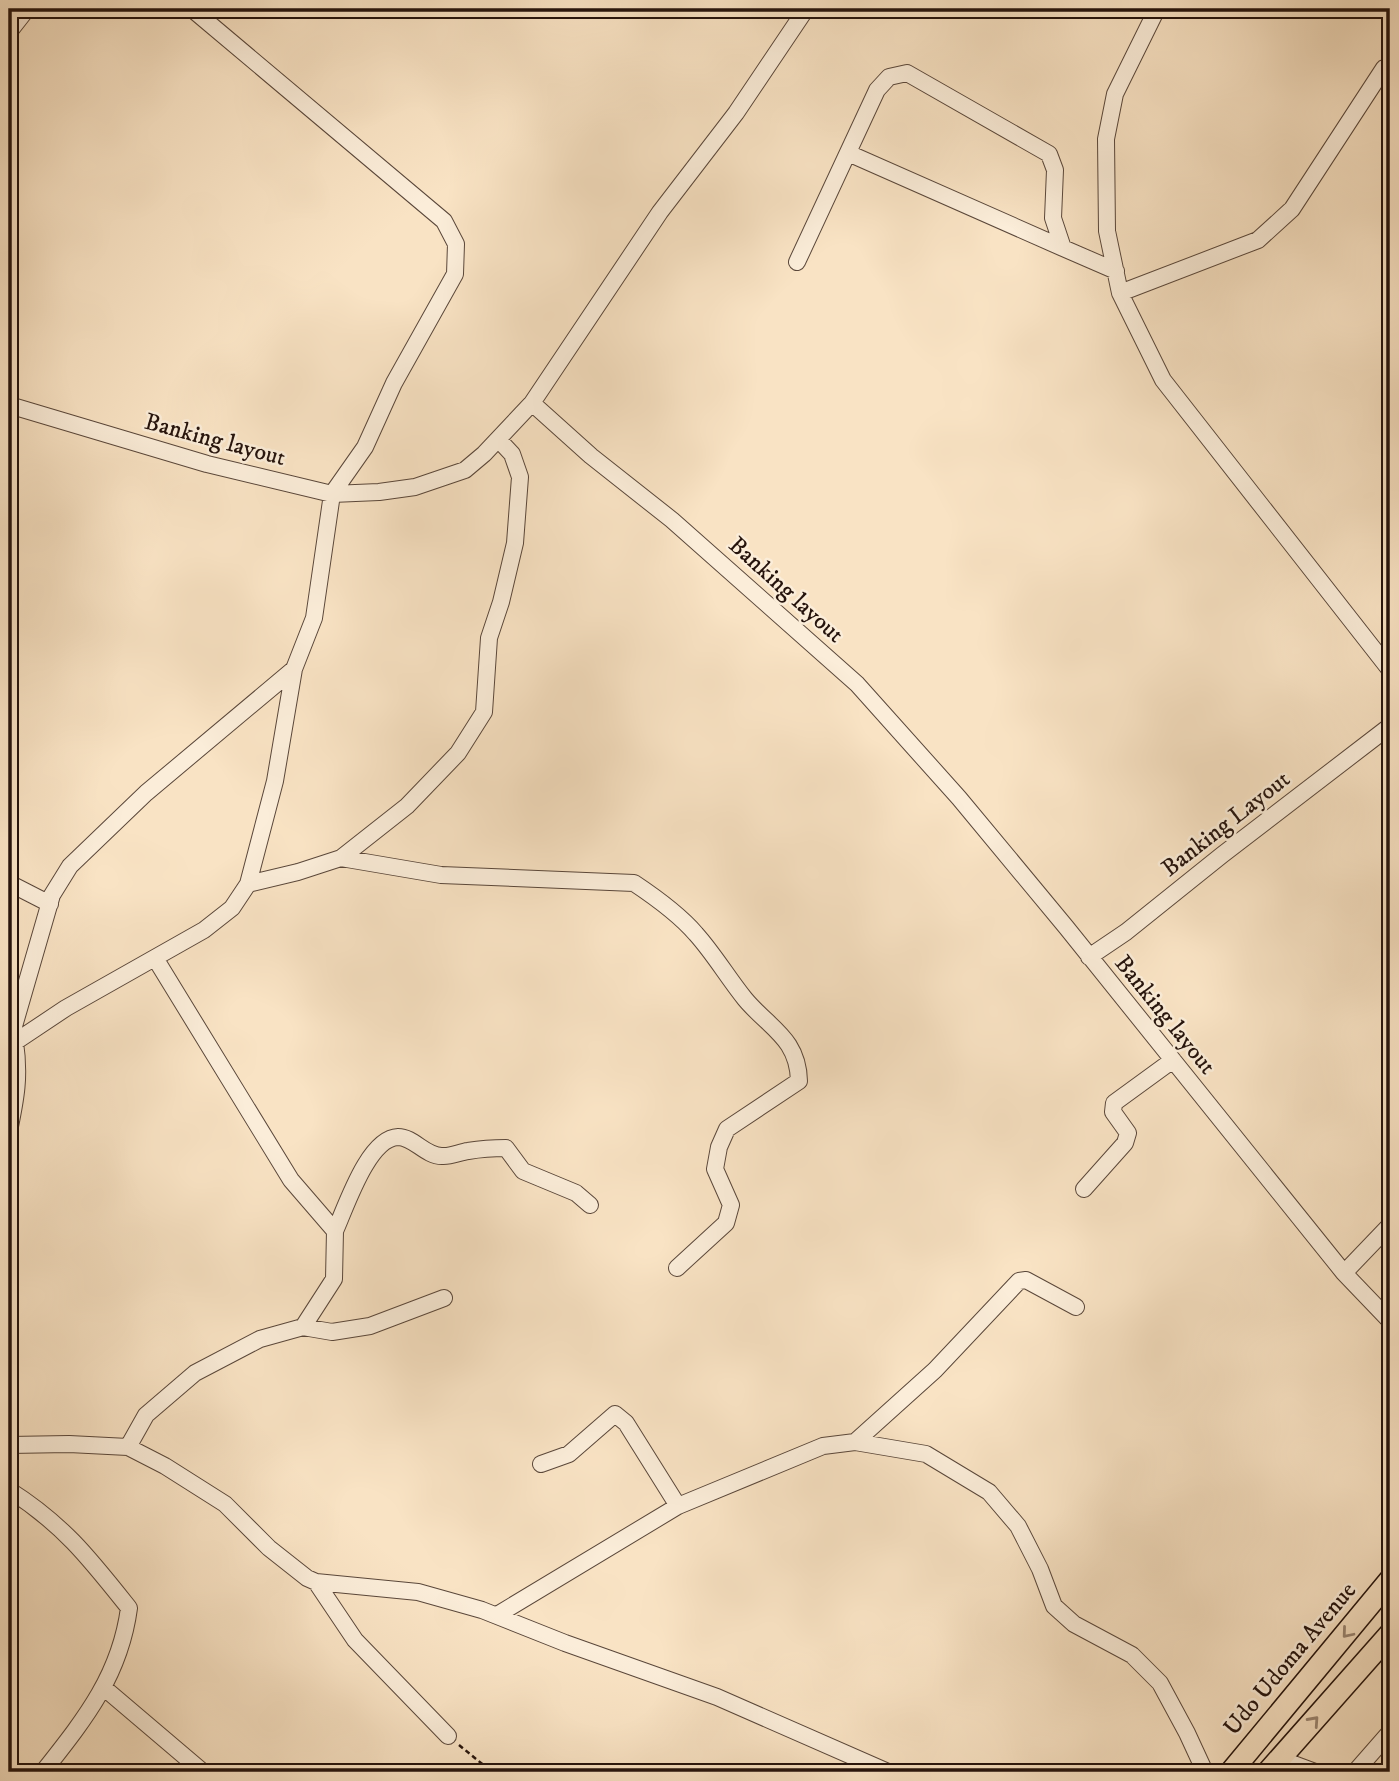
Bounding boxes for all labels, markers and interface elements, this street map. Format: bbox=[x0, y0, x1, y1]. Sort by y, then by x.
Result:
street label: Banking layout bbox=[141, 407, 289, 473]
street label: Banking layout bbox=[722, 530, 850, 650]
street label: Banking Layout bbox=[1156, 764, 1297, 884]
street label: Banking layout bbox=[1108, 949, 1222, 1081]
street label: Udo Udoma Avenue bbox=[1217, 1576, 1363, 1742]
one-way arrow bbox=[1343, 1624, 1355, 1637]
one-way arrow bbox=[1305, 1716, 1318, 1729]

